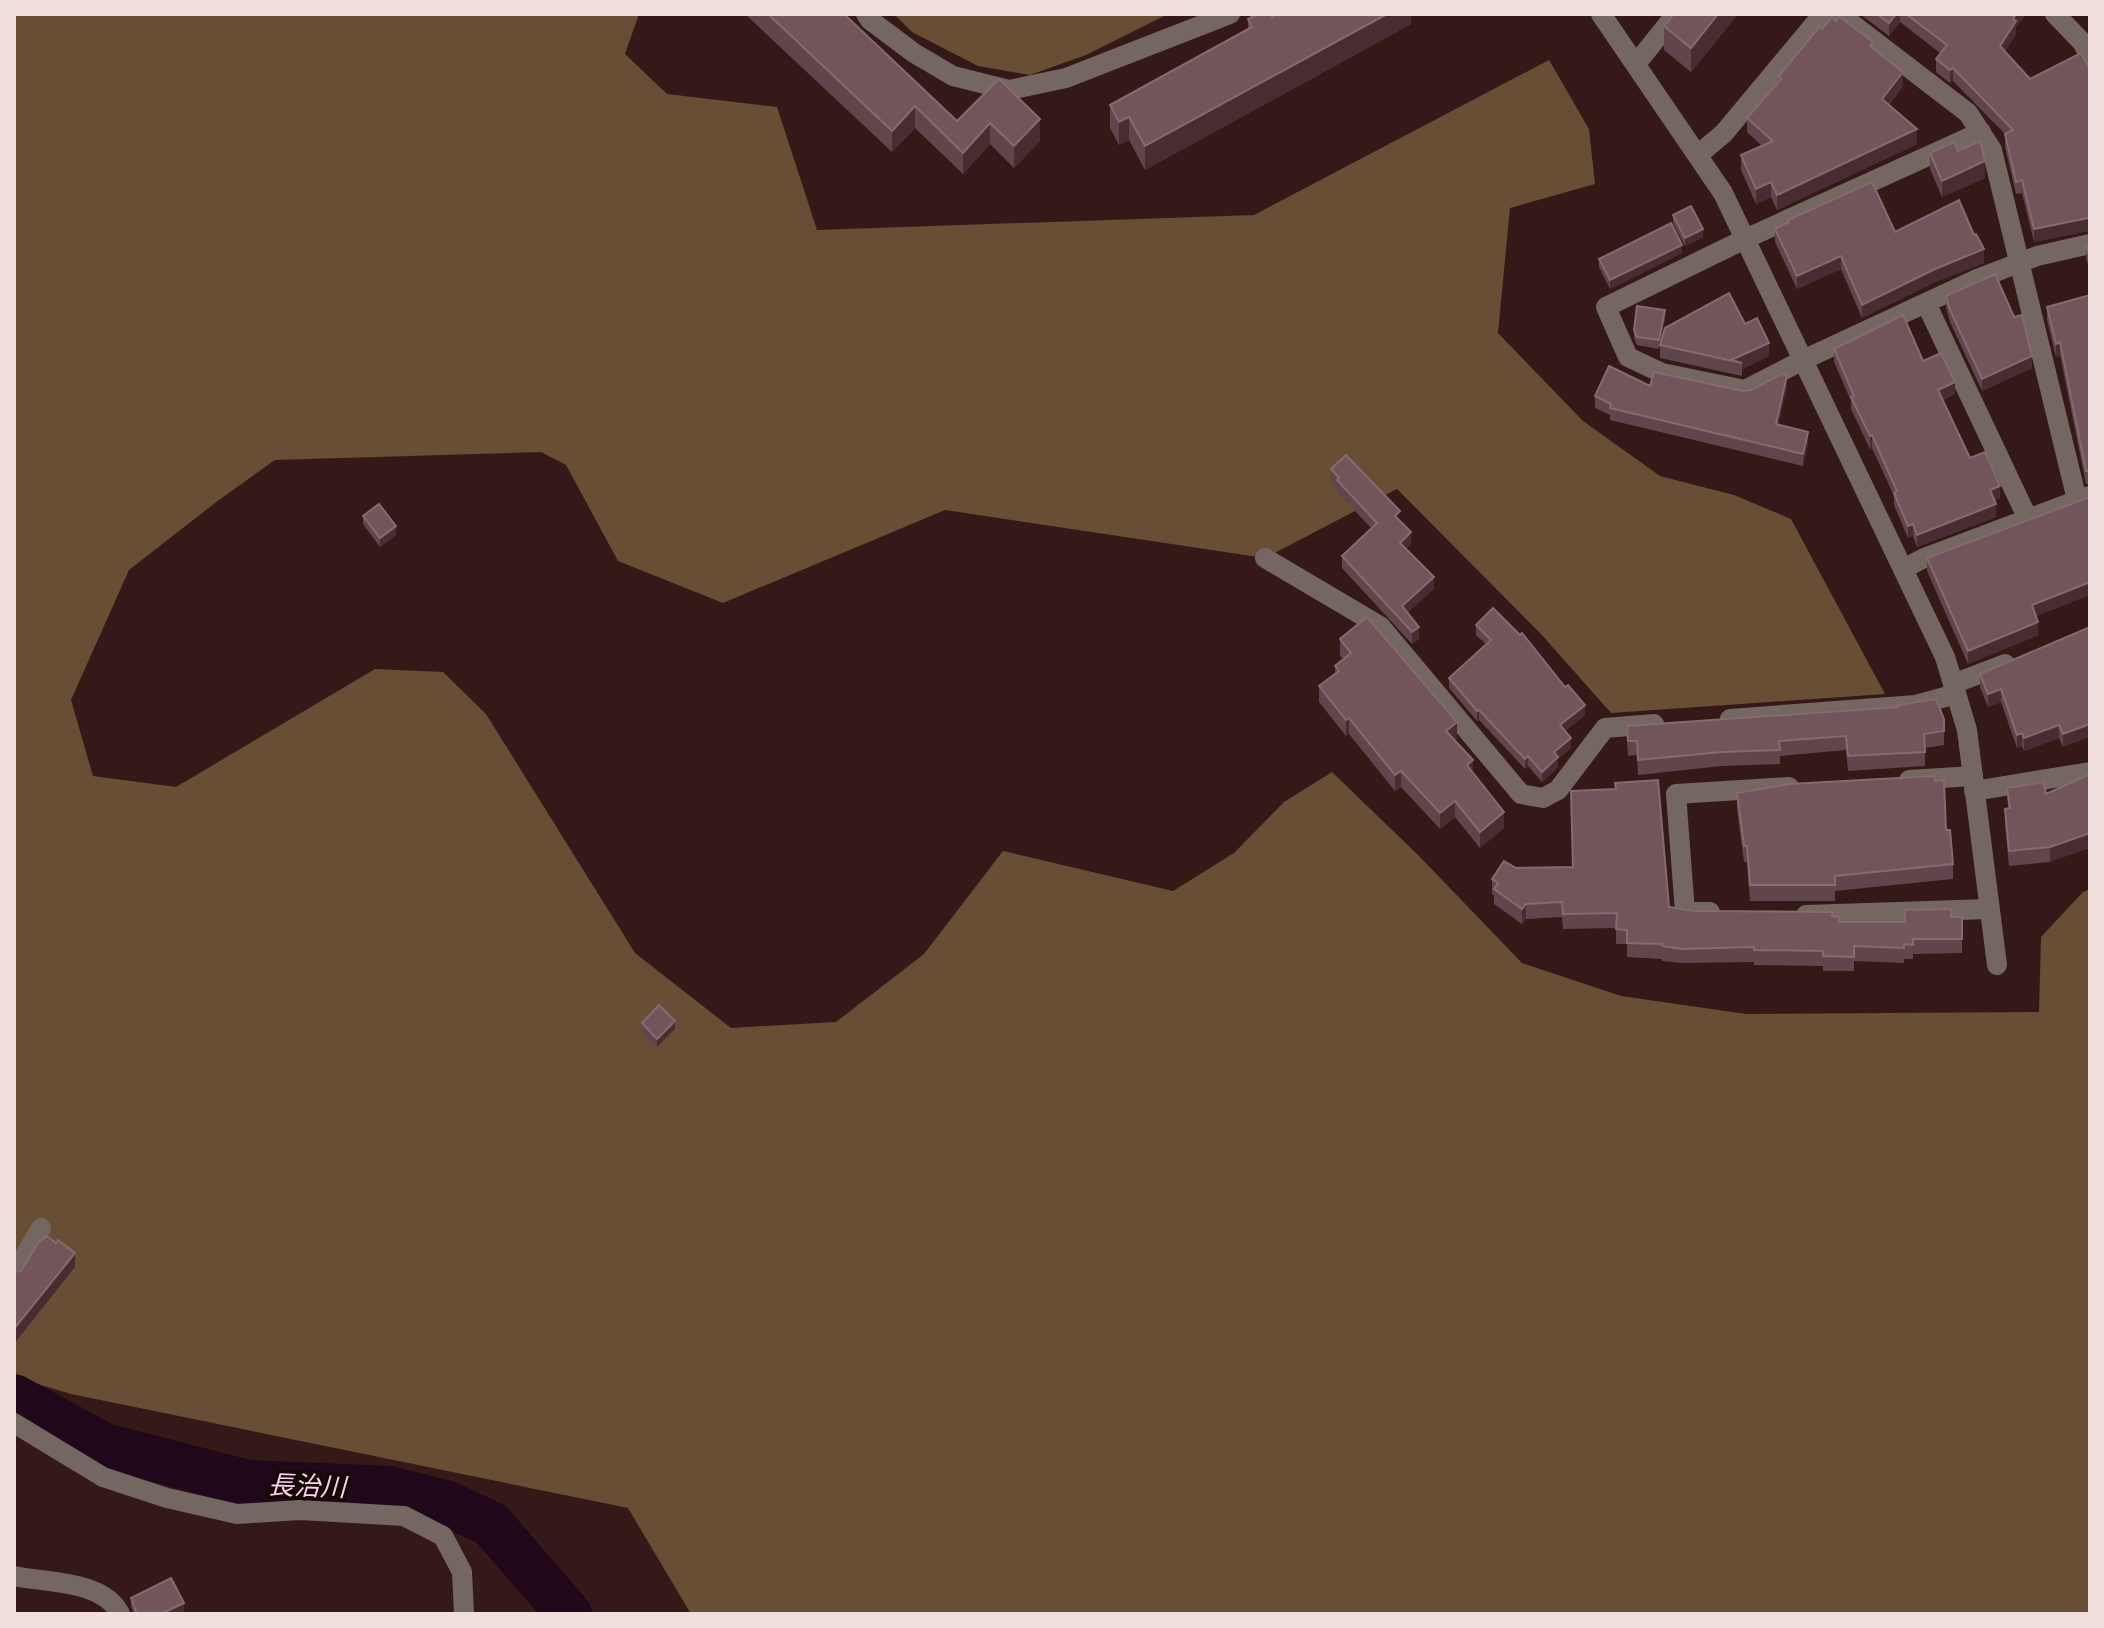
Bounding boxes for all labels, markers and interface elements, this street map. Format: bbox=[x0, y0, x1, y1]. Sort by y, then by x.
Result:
water label: 長治川 bbox=[267, 1470, 349, 1502]

